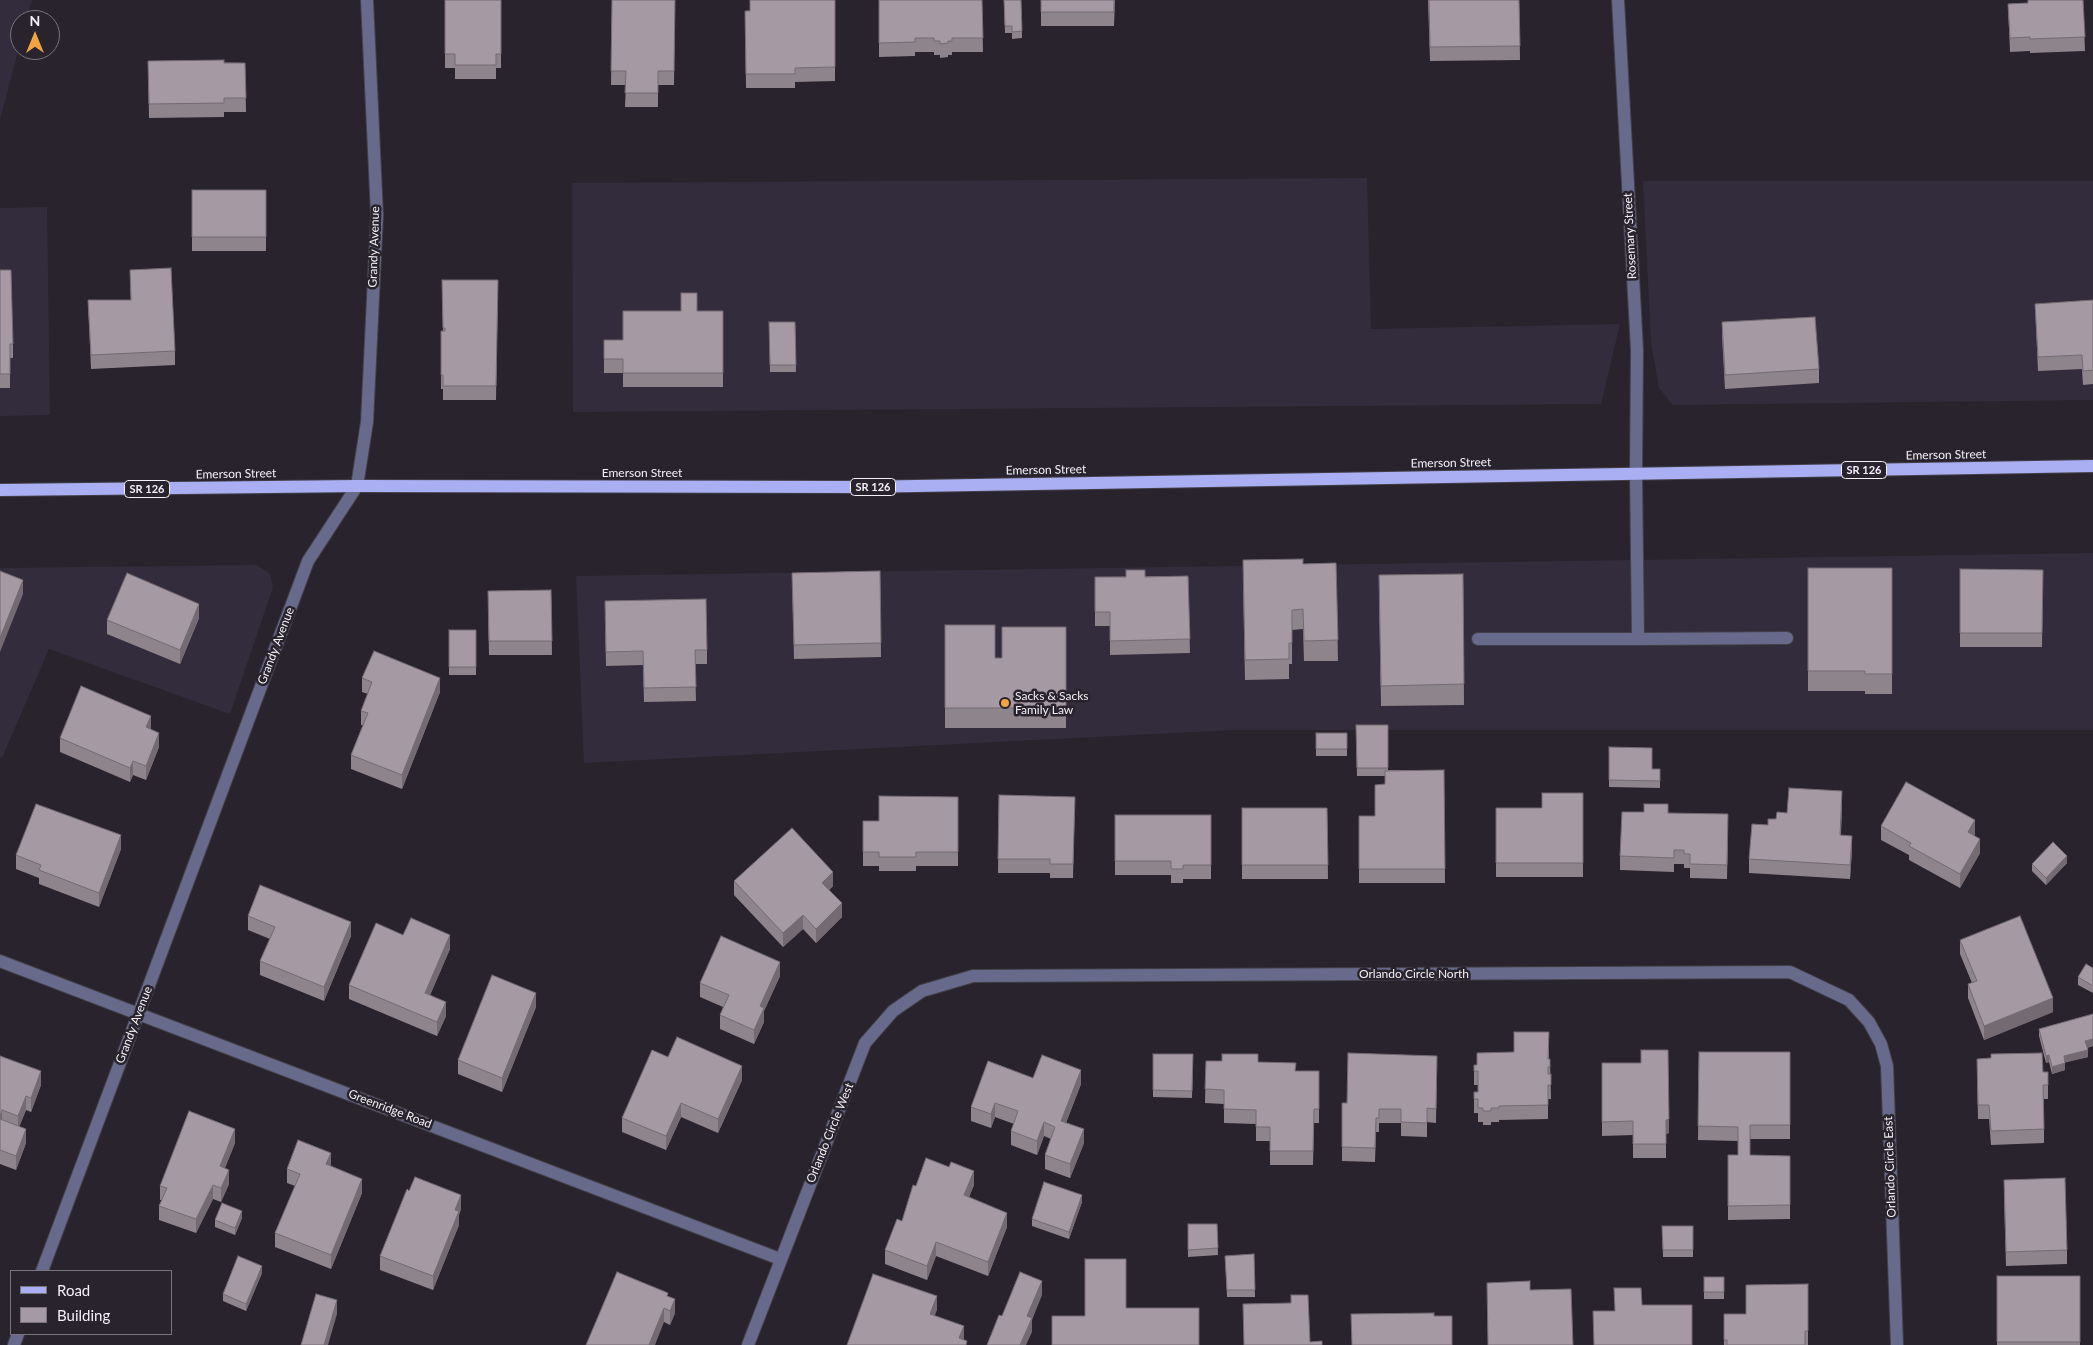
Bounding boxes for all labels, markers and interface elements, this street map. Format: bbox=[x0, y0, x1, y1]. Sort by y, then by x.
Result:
north arrow bbox=[10, 10, 60, 60]
text: N bbox=[30, 12, 40, 29]
street label: Rosemary Street bbox=[1621, 192, 1639, 280]
street label: Grandy Avenue bbox=[365, 206, 383, 288]
street label: Emerson Street bbox=[1906, 447, 1986, 463]
street label: Emerson Street bbox=[1411, 455, 1491, 471]
street label: Emerson Street bbox=[1006, 462, 1086, 478]
road number: SR 126 bbox=[1842, 462, 1886, 478]
street label: Emerson Street bbox=[196, 466, 276, 482]
street label: Emerson Street bbox=[602, 466, 682, 480]
road number: SR 126 bbox=[850, 478, 896, 496]
road number: SR 126 bbox=[124, 480, 170, 498]
street label: Grandy Avenue bbox=[255, 605, 297, 687]
place label: Sacks & Sacks Family Law bbox=[1015, 689, 1089, 717]
marker: Sacks & Sacks Family Law bbox=[999, 697, 1011, 709]
street label: Orlando Circle North bbox=[1359, 967, 1469, 981]
street label: Grandy Avenue bbox=[113, 984, 155, 1066]
street label: Orlando Circle West bbox=[803, 1081, 857, 1185]
street label: Greenridge Road bbox=[346, 1086, 434, 1132]
street label: Orlando Circle East bbox=[1881, 1116, 1899, 1218]
legend bbox=[10, 1270, 172, 1335]
text: Road bbox=[57, 1281, 90, 1299]
text: Building bbox=[57, 1306, 110, 1324]

